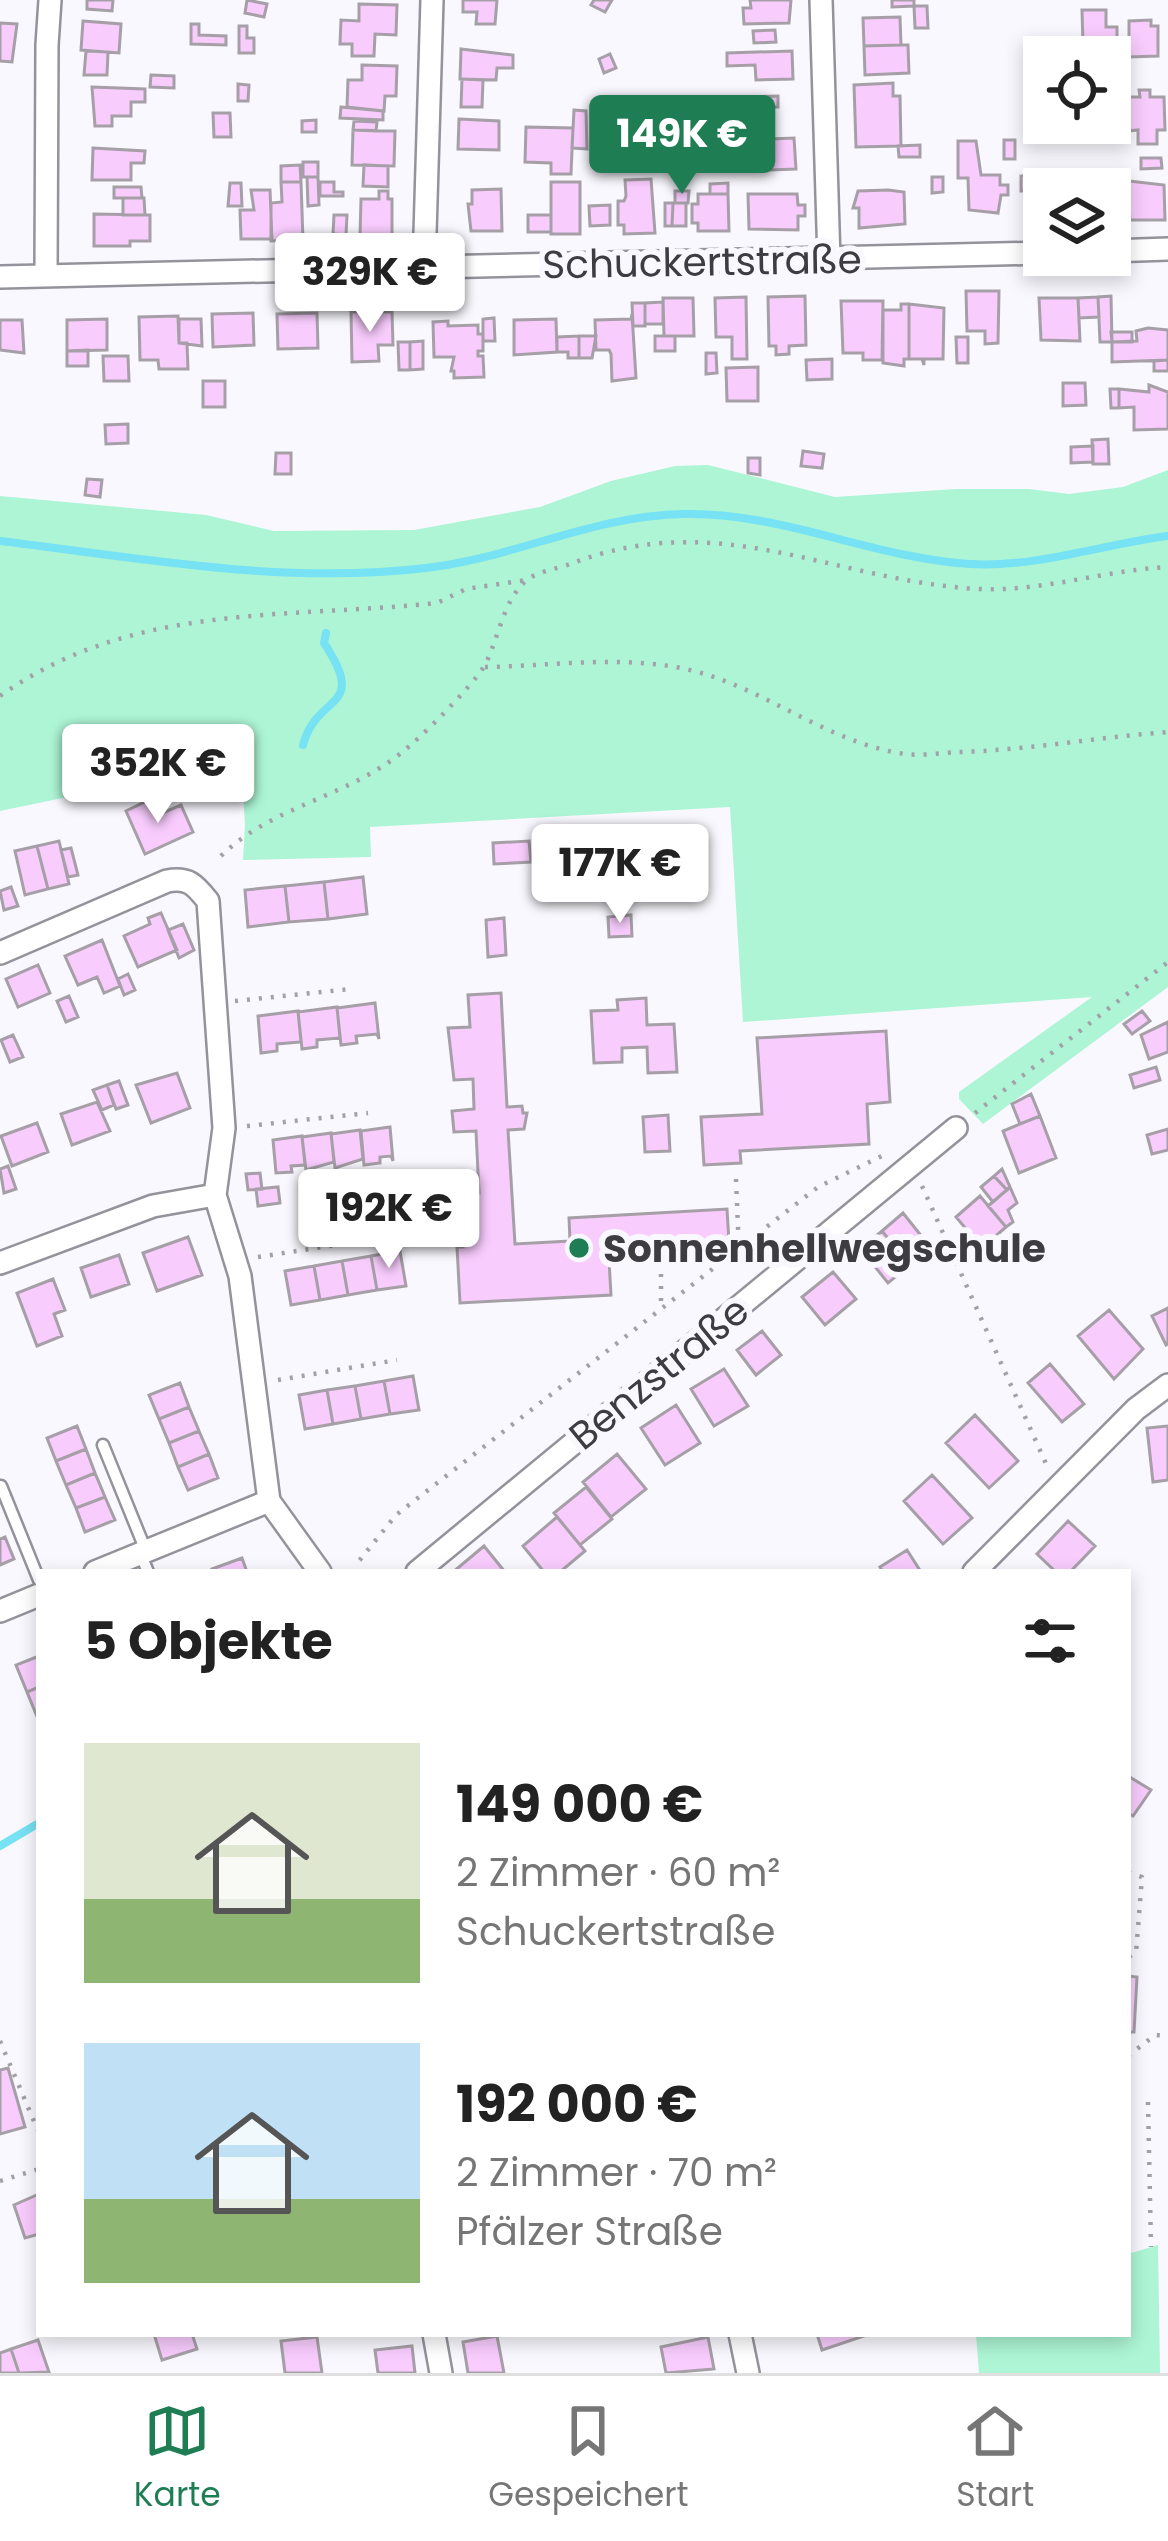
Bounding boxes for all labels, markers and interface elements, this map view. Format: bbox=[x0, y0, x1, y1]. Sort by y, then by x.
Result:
map controls bbox=[1023, 36, 1131, 276]
button: locate bbox=[1023, 36, 1131, 144]
pin: 149K € bbox=[584, 95, 780, 197]
text: 149K € bbox=[616, 106, 748, 161]
button: layers bbox=[1023, 168, 1131, 276]
street label: Schuckertstraße bbox=[542, 232, 862, 292]
pin: 329K € bbox=[272, 233, 468, 335]
text: 329K € bbox=[302, 244, 438, 299]
pin: 352K € bbox=[60, 724, 256, 826]
text: 352K € bbox=[89, 735, 227, 790]
pin: 177K € bbox=[522, 824, 718, 926]
text: 177K € bbox=[559, 835, 681, 890]
pin: 192K € bbox=[291, 1169, 487, 1271]
text: 192K € bbox=[325, 1180, 453, 1235]
place label: Sonnenhellwegschule bbox=[603, 1221, 1046, 1276]
marker: Sonnenhellwegschule bbox=[566, 1235, 592, 1261]
street label: Benzstraße bbox=[557, 1283, 761, 1463]
text: 5 Objekte bbox=[84, 1605, 333, 1677]
icon: filters bbox=[1017, 1608, 1083, 1674]
text: 149 000 € bbox=[456, 1768, 703, 1840]
icon: home bbox=[180, 1791, 324, 1935]
text: 2 Zimmer · 60 m² bbox=[456, 1845, 780, 1900]
text: Schuckertstraße bbox=[456, 1904, 775, 1959]
text: 192 000 € bbox=[456, 2068, 698, 2140]
icon: home bbox=[180, 2091, 324, 2235]
text: 2 Zimmer · 70 m² bbox=[456, 2145, 777, 2200]
text: Pfälzer Straße bbox=[456, 2204, 723, 2259]
tab: Karte bbox=[134, 2398, 221, 2520]
tab: Gespeichert bbox=[488, 2398, 689, 2520]
tab: Start bbox=[956, 2398, 1034, 2520]

